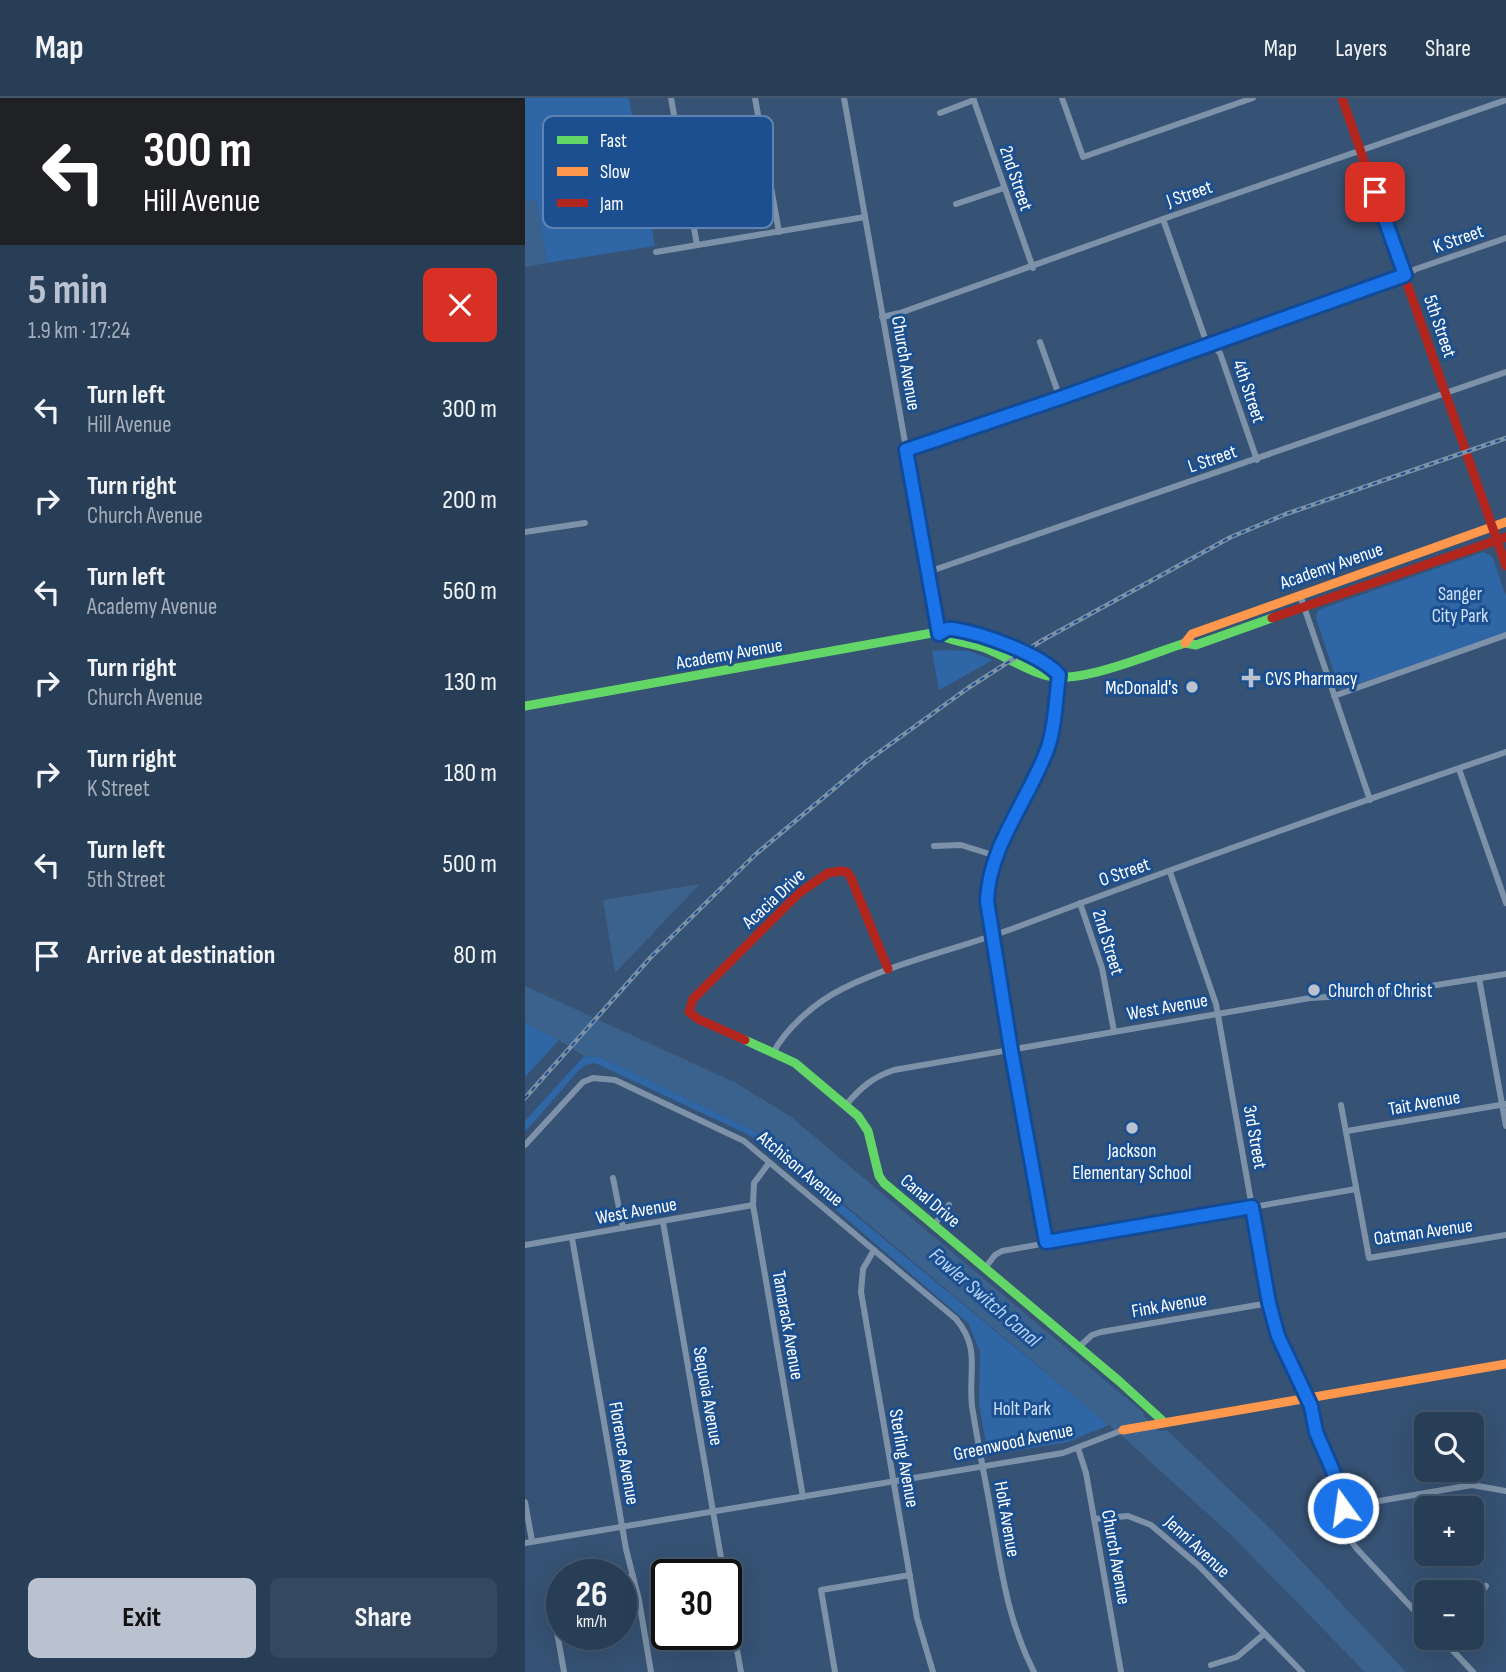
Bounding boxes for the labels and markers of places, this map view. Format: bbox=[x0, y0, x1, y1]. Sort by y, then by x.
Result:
pin bbox=[1345, 162, 1405, 222]
place label: CVS Pharmacy bbox=[1265, 668, 1358, 691]
marker: CVS Pharmacy bbox=[1243, 670, 1259, 686]
place label: McDonald's bbox=[1105, 677, 1178, 700]
marker: McDonald's bbox=[1184, 679, 1200, 695]
place label: Church of Christ bbox=[1328, 980, 1433, 1003]
marker: Church of Christ bbox=[1306, 982, 1322, 998]
marker: Jackson Elementary School bbox=[1124, 1120, 1140, 1136]
place label: Jackson Elementary School bbox=[1072, 1140, 1192, 1185]

